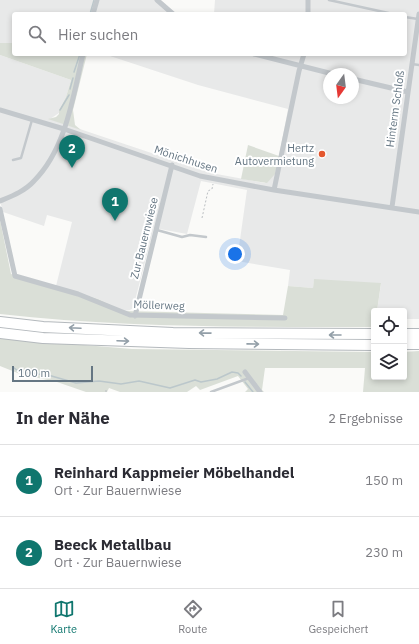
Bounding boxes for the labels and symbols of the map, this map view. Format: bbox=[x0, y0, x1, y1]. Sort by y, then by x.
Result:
north arrow bbox=[323, 68, 359, 104]
street label: Hinterm Schloß bbox=[383, 70, 407, 148]
pin: 2 bbox=[59, 135, 85, 168]
place label: Hertz Autovermietung bbox=[235, 141, 314, 168]
street label: Mönichhusen bbox=[152, 142, 220, 176]
marker: Hertz Autovermietung bbox=[317, 149, 327, 159]
pin: 1 bbox=[102, 188, 128, 221]
street label: Zur Bauernwiese bbox=[127, 196, 161, 280]
your location bbox=[225, 244, 245, 264]
street label: Möllerweg bbox=[133, 297, 185, 313]
one-way arrow bbox=[69, 325, 82, 332]
one-way arrow bbox=[199, 329, 212, 337]
one-way arrow bbox=[329, 331, 342, 339]
one-way arrow bbox=[116, 337, 129, 345]
one-way arrow bbox=[246, 341, 259, 348]
scale bar bbox=[12, 364, 93, 383]

